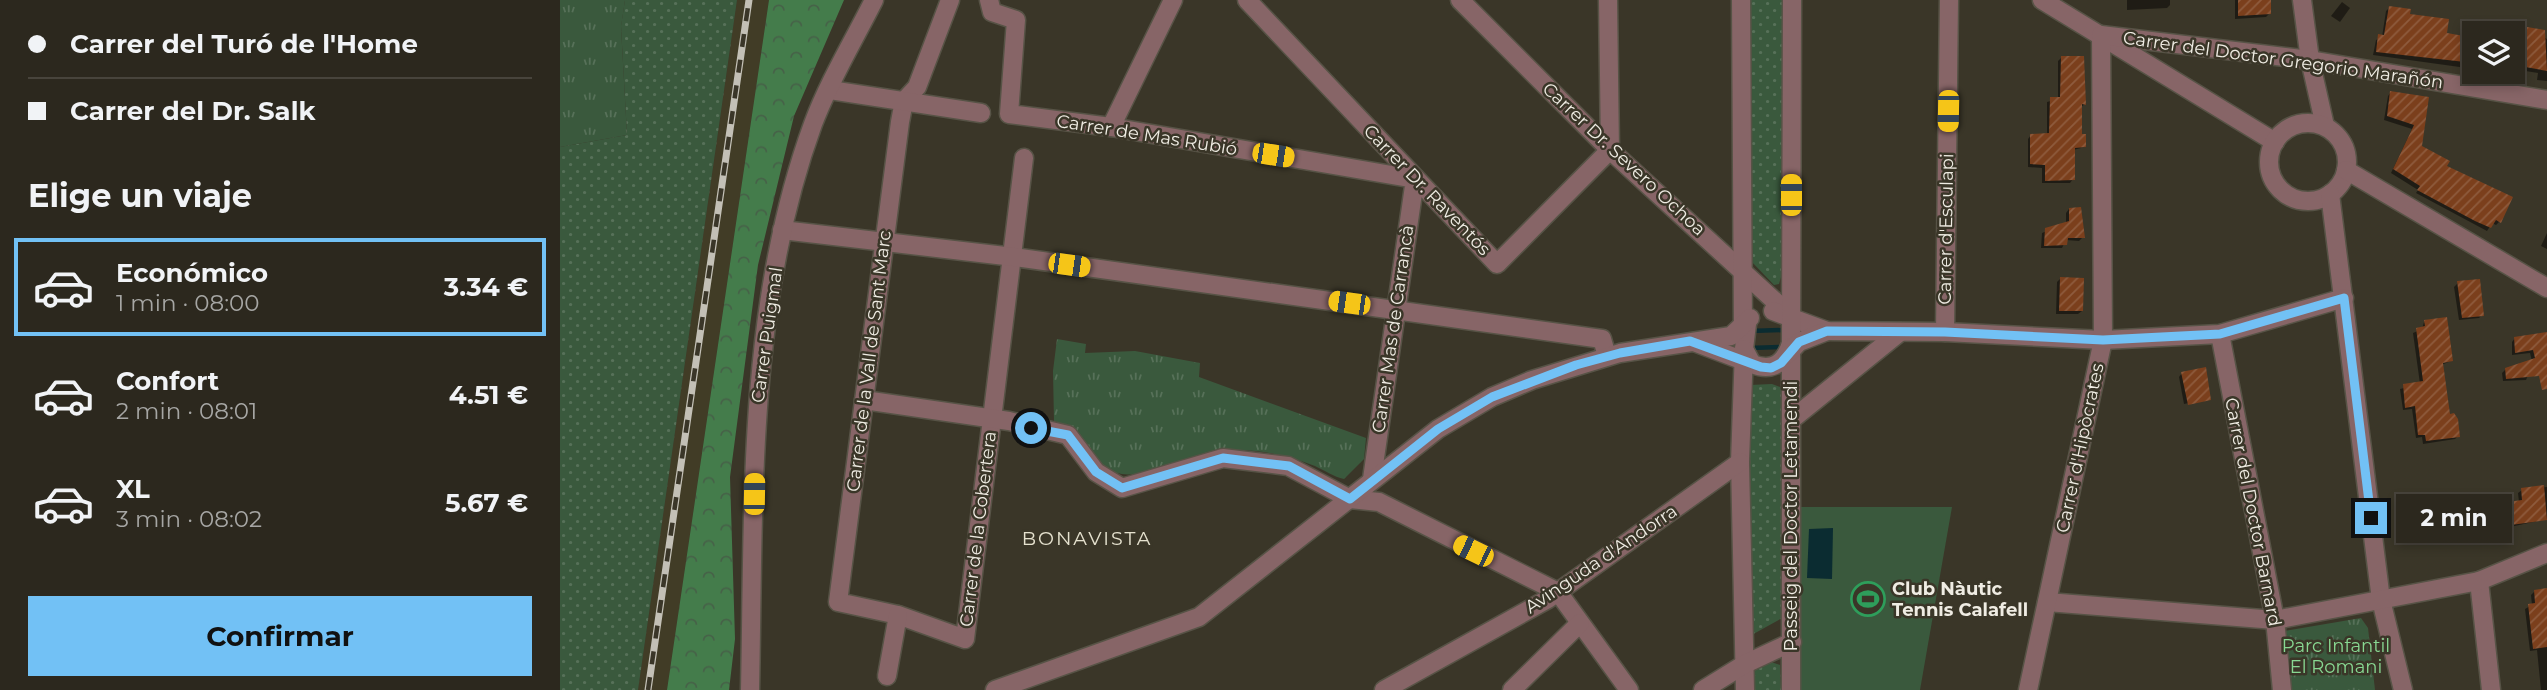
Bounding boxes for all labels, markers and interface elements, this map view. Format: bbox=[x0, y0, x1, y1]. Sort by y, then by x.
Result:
map controls bbox=[2462, 21, 2525, 84]
button: layers bbox=[2462, 21, 2525, 84]
street label: Carrer del Doctor Gregorio Marañón bbox=[2121, 27, 2445, 93]
text: Carrer del Turó de l'Home bbox=[70, 28, 418, 60]
street label: Carrer Dr. Severo Ochoa bbox=[1538, 78, 1710, 240]
car bbox=[1938, 90, 1959, 132]
text: Carrer del Dr. Salk bbox=[70, 95, 316, 127]
street label: Carrer de Mas Rubió bbox=[1055, 110, 1239, 160]
street label: Carrer Dr. Raventós bbox=[1359, 120, 1495, 260]
car bbox=[1251, 141, 1296, 169]
street label: Carrer d'Esculapi bbox=[1934, 153, 1958, 305]
car bbox=[1781, 174, 1802, 216]
text: Elige un viaje bbox=[28, 176, 252, 215]
street label: Carrer Mas de Carrancà bbox=[1368, 224, 1418, 434]
street label: Carrer de la Vall de Sant Marc bbox=[842, 229, 896, 493]
car bbox=[1047, 252, 1092, 278]
icon: car bbox=[32, 256, 95, 319]
text: Económico bbox=[116, 257, 268, 289]
street label: Carrer Puigmal bbox=[747, 266, 787, 404]
text: 3.34 € bbox=[444, 271, 528, 303]
text: 1 min · 08:00 bbox=[116, 289, 260, 317]
car bbox=[1327, 290, 1372, 316]
street label: Carrer d'Hipòcrates bbox=[2051, 361, 2109, 535]
icon: car bbox=[32, 364, 95, 427]
text: Confort bbox=[116, 365, 219, 397]
text: 4.51 € bbox=[449, 379, 528, 411]
street label: Passeig del Doctor Letamendi bbox=[1780, 381, 1802, 651]
street label: Carrer del Doctor Barnard bbox=[2220, 396, 2286, 628]
text: 2 min · 08:01 bbox=[116, 397, 257, 425]
route start bbox=[1015, 412, 1047, 444]
street label: Carrer de la Cobertera bbox=[955, 430, 1001, 628]
icon: car bbox=[32, 472, 95, 535]
text: XL bbox=[116, 473, 150, 505]
car bbox=[744, 473, 765, 515]
text: 5.67 € bbox=[445, 487, 528, 519]
callout: 2 min bbox=[2396, 494, 2511, 542]
street label: Avinguda d'Andorra bbox=[1521, 500, 1681, 618]
route end bbox=[2355, 502, 2387, 534]
text: 2 min bbox=[2420, 504, 2488, 532]
text: 3 min · 08:02 bbox=[116, 505, 262, 533]
district label: BONAVISTA bbox=[1022, 527, 1152, 550]
car bbox=[1450, 532, 1497, 570]
place label: Club Nàutic Tennis Calafell bbox=[1892, 578, 2028, 621]
sports icon: Club Nàutic Tennis Calafell bbox=[1849, 580, 1887, 618]
button: Confirmar bbox=[28, 596, 532, 676]
park label: Parc Infantil El Romani bbox=[2282, 635, 2390, 678]

